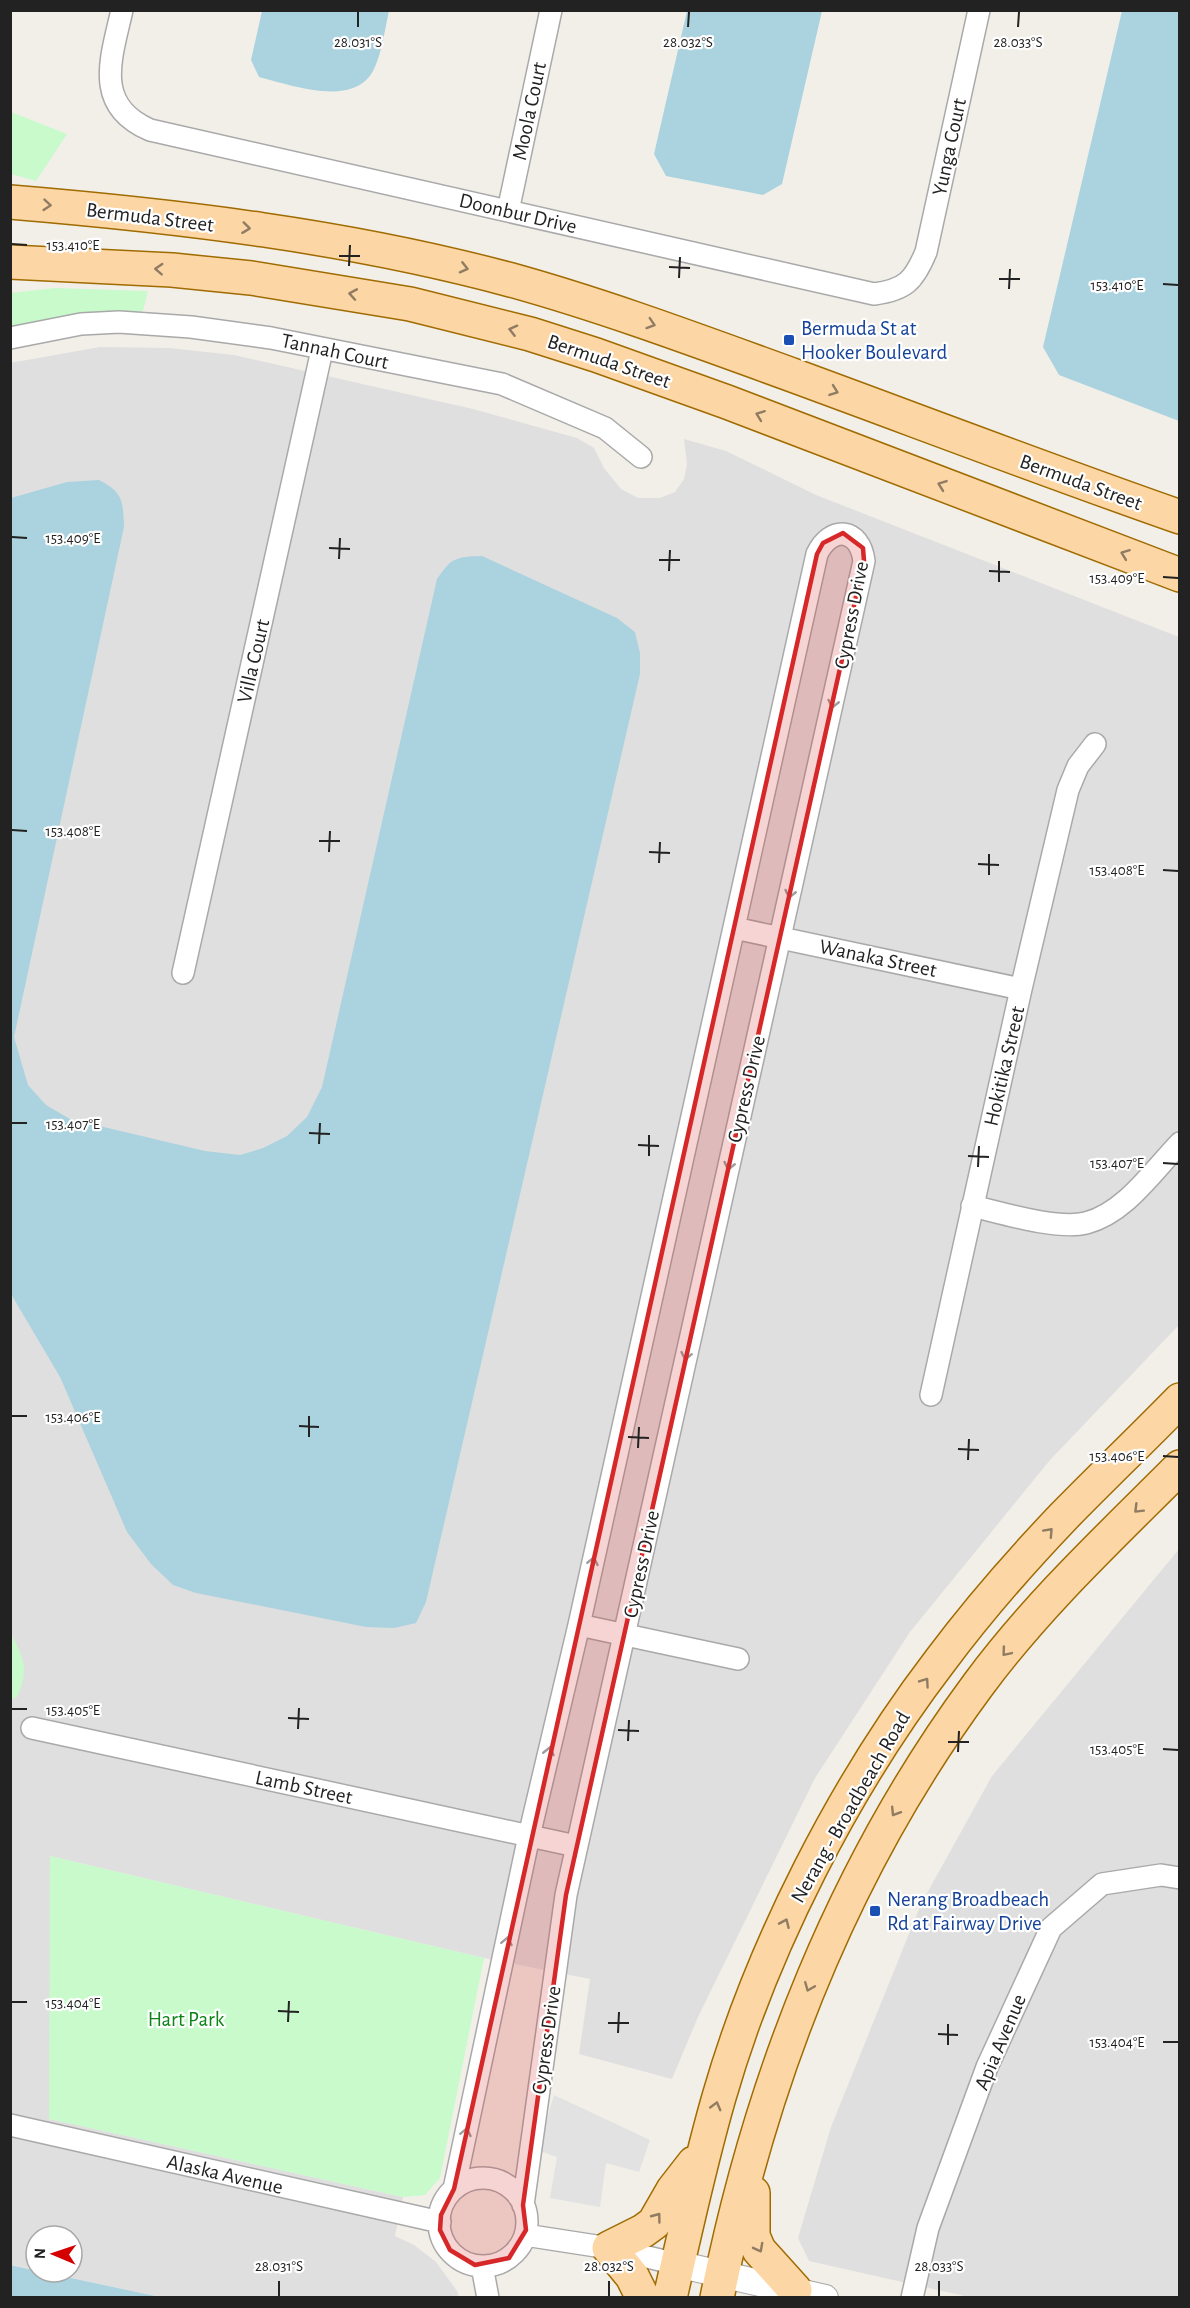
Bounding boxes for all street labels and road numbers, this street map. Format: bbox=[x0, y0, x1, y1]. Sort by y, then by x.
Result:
street label: Moola Court bbox=[509, 60, 550, 162]
street label: Yunga Court bbox=[929, 96, 970, 198]
street label: Doonbur Drive bbox=[457, 190, 579, 237]
street label: Bermuda Street bbox=[85, 199, 215, 236]
street label: Tannah Court bbox=[280, 330, 391, 373]
street label: Bermuda Street bbox=[545, 331, 673, 392]
street label: Bermuda Street bbox=[1017, 451, 1145, 514]
street label: Cypress Drive bbox=[831, 559, 872, 671]
street label: Villa Court bbox=[234, 617, 273, 705]
street label: Wanaka Street bbox=[817, 936, 939, 981]
street label: Hokitika Street bbox=[980, 1004, 1029, 1128]
street label: Cypress Drive bbox=[724, 1034, 769, 1145]
street label: Cypress Drive bbox=[620, 1508, 663, 1620]
street label: Nerang - Broadbeach Road bbox=[787, 1708, 914, 1907]
street label: Lamb Street bbox=[253, 1767, 355, 1808]
street label: Cypress Drive bbox=[528, 1984, 564, 2096]
street label: Apia Avenue bbox=[971, 1991, 1030, 2093]
street label: Alaska Avenue bbox=[165, 2151, 285, 2198]

